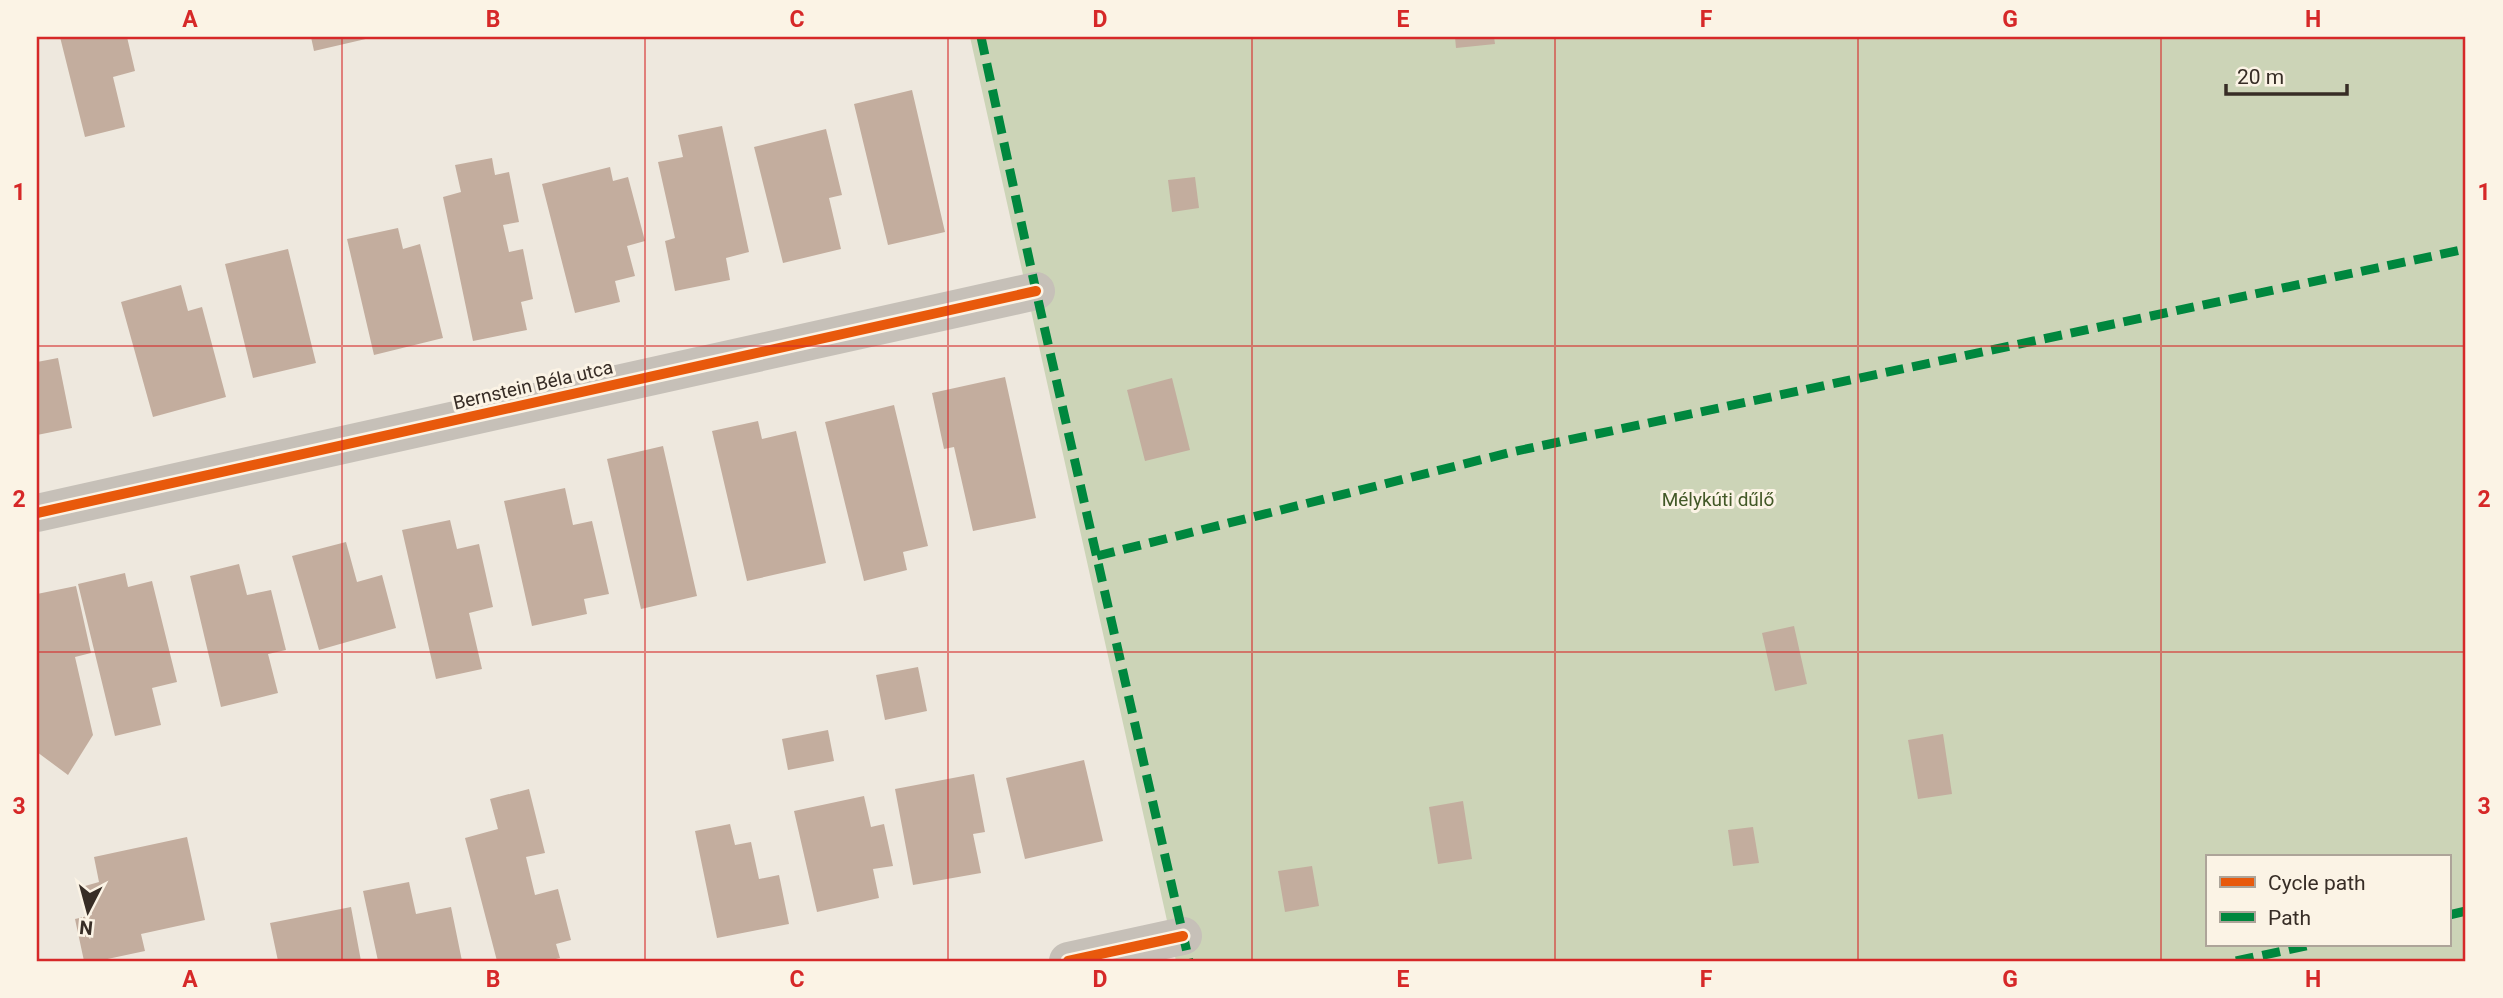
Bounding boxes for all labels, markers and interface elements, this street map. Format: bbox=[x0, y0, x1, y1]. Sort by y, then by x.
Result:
text: A bbox=[182, 6, 198, 33]
text: B bbox=[486, 6, 500, 33]
text: C bbox=[789, 6, 805, 33]
text: D bbox=[1093, 6, 1107, 33]
text: E bbox=[1397, 6, 1410, 33]
text: F bbox=[1700, 6, 1713, 33]
text: G bbox=[2002, 6, 2018, 33]
text: H bbox=[2305, 6, 2321, 33]
scale bar bbox=[2226, 52, 2347, 96]
text: 20 m bbox=[2237, 65, 2284, 89]
text: 1 bbox=[12, 179, 26, 206]
text: 1 bbox=[2477, 179, 2491, 206]
street label: Bernstein Béla utca bbox=[451, 355, 615, 415]
text: 2 bbox=[12, 486, 26, 513]
text: 2 bbox=[2477, 486, 2491, 513]
park label: Mélykúti dűlő bbox=[1662, 488, 1774, 511]
text: 3 bbox=[12, 793, 26, 820]
text: 3 bbox=[2477, 793, 2491, 820]
legend bbox=[2206, 855, 2450, 946]
text: Cycle path bbox=[2268, 871, 2366, 895]
north arrow bbox=[52, 876, 122, 946]
text: Path bbox=[2268, 906, 2311, 930]
text: N bbox=[78, 915, 94, 940]
text: A bbox=[182, 966, 198, 993]
text: B bbox=[486, 966, 500, 993]
text: C bbox=[789, 966, 805, 993]
text: D bbox=[1093, 966, 1107, 993]
text: E bbox=[1397, 966, 1410, 993]
text: F bbox=[1700, 966, 1713, 993]
text: G bbox=[2002, 966, 2018, 993]
text: H bbox=[2305, 966, 2321, 993]

